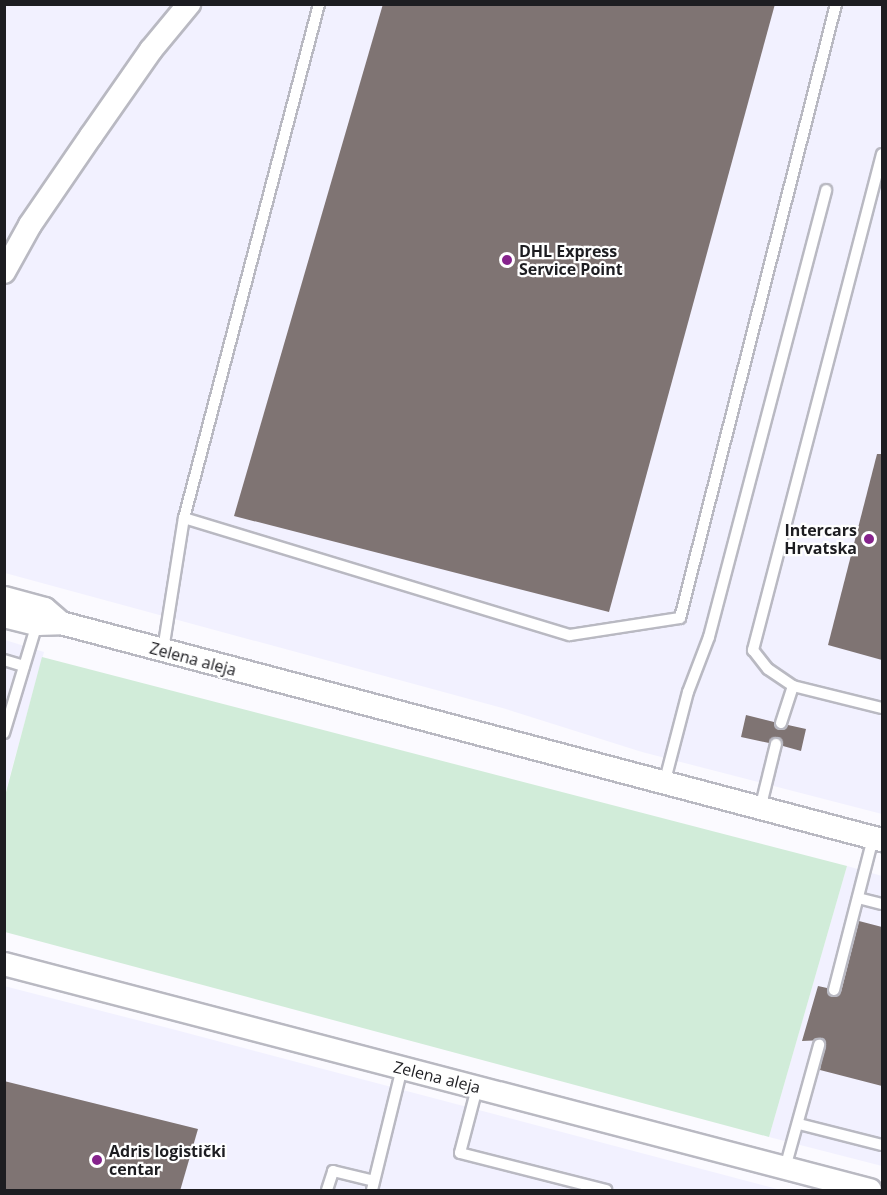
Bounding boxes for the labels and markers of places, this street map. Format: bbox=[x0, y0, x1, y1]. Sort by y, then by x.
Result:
place label: DHL Express Service Point bbox=[519, 241, 623, 279]
marker: DHL Express Service Point bbox=[500, 253, 514, 267]
place label: Intercars Hrvatska bbox=[784, 520, 857, 558]
marker: Intercars Hrvatska bbox=[862, 532, 876, 546]
place label: Adris logistički centar bbox=[109, 1141, 226, 1179]
marker: Adris logistički centar bbox=[90, 1153, 104, 1167]

